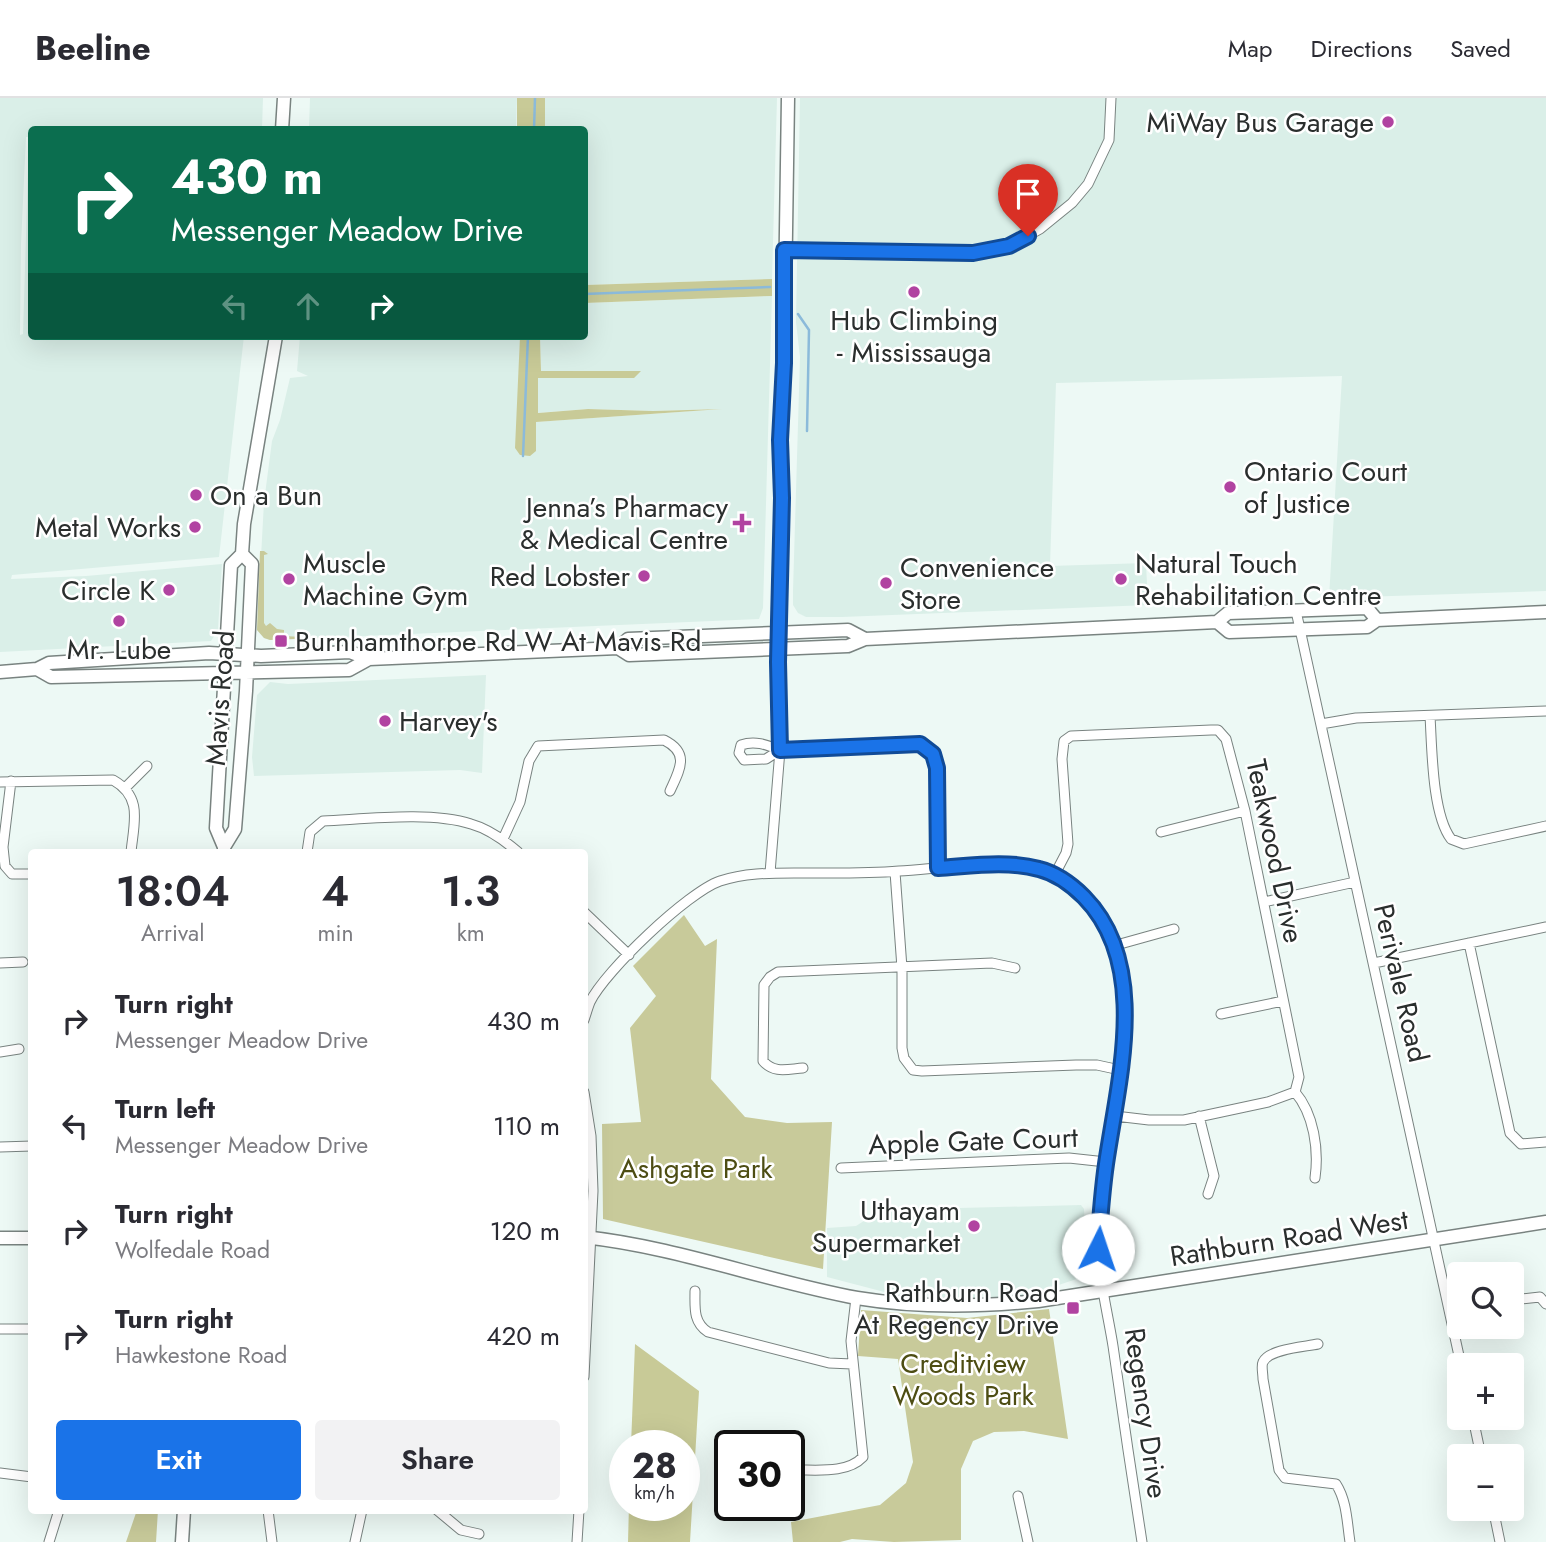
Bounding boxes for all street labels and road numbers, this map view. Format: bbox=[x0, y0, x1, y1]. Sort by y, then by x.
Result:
street label: Mavis Road bbox=[195, 629, 245, 767]
street label: Teakwood Drive bbox=[1236, 755, 1314, 947]
street label: Perivale Road bbox=[1363, 900, 1439, 1066]
street label: Apple Gate Court bbox=[867, 1117, 1079, 1165]
street label: Rathburn Road West bbox=[1167, 1199, 1411, 1277]
street label: Regency Drive bbox=[1114, 1325, 1178, 1501]

